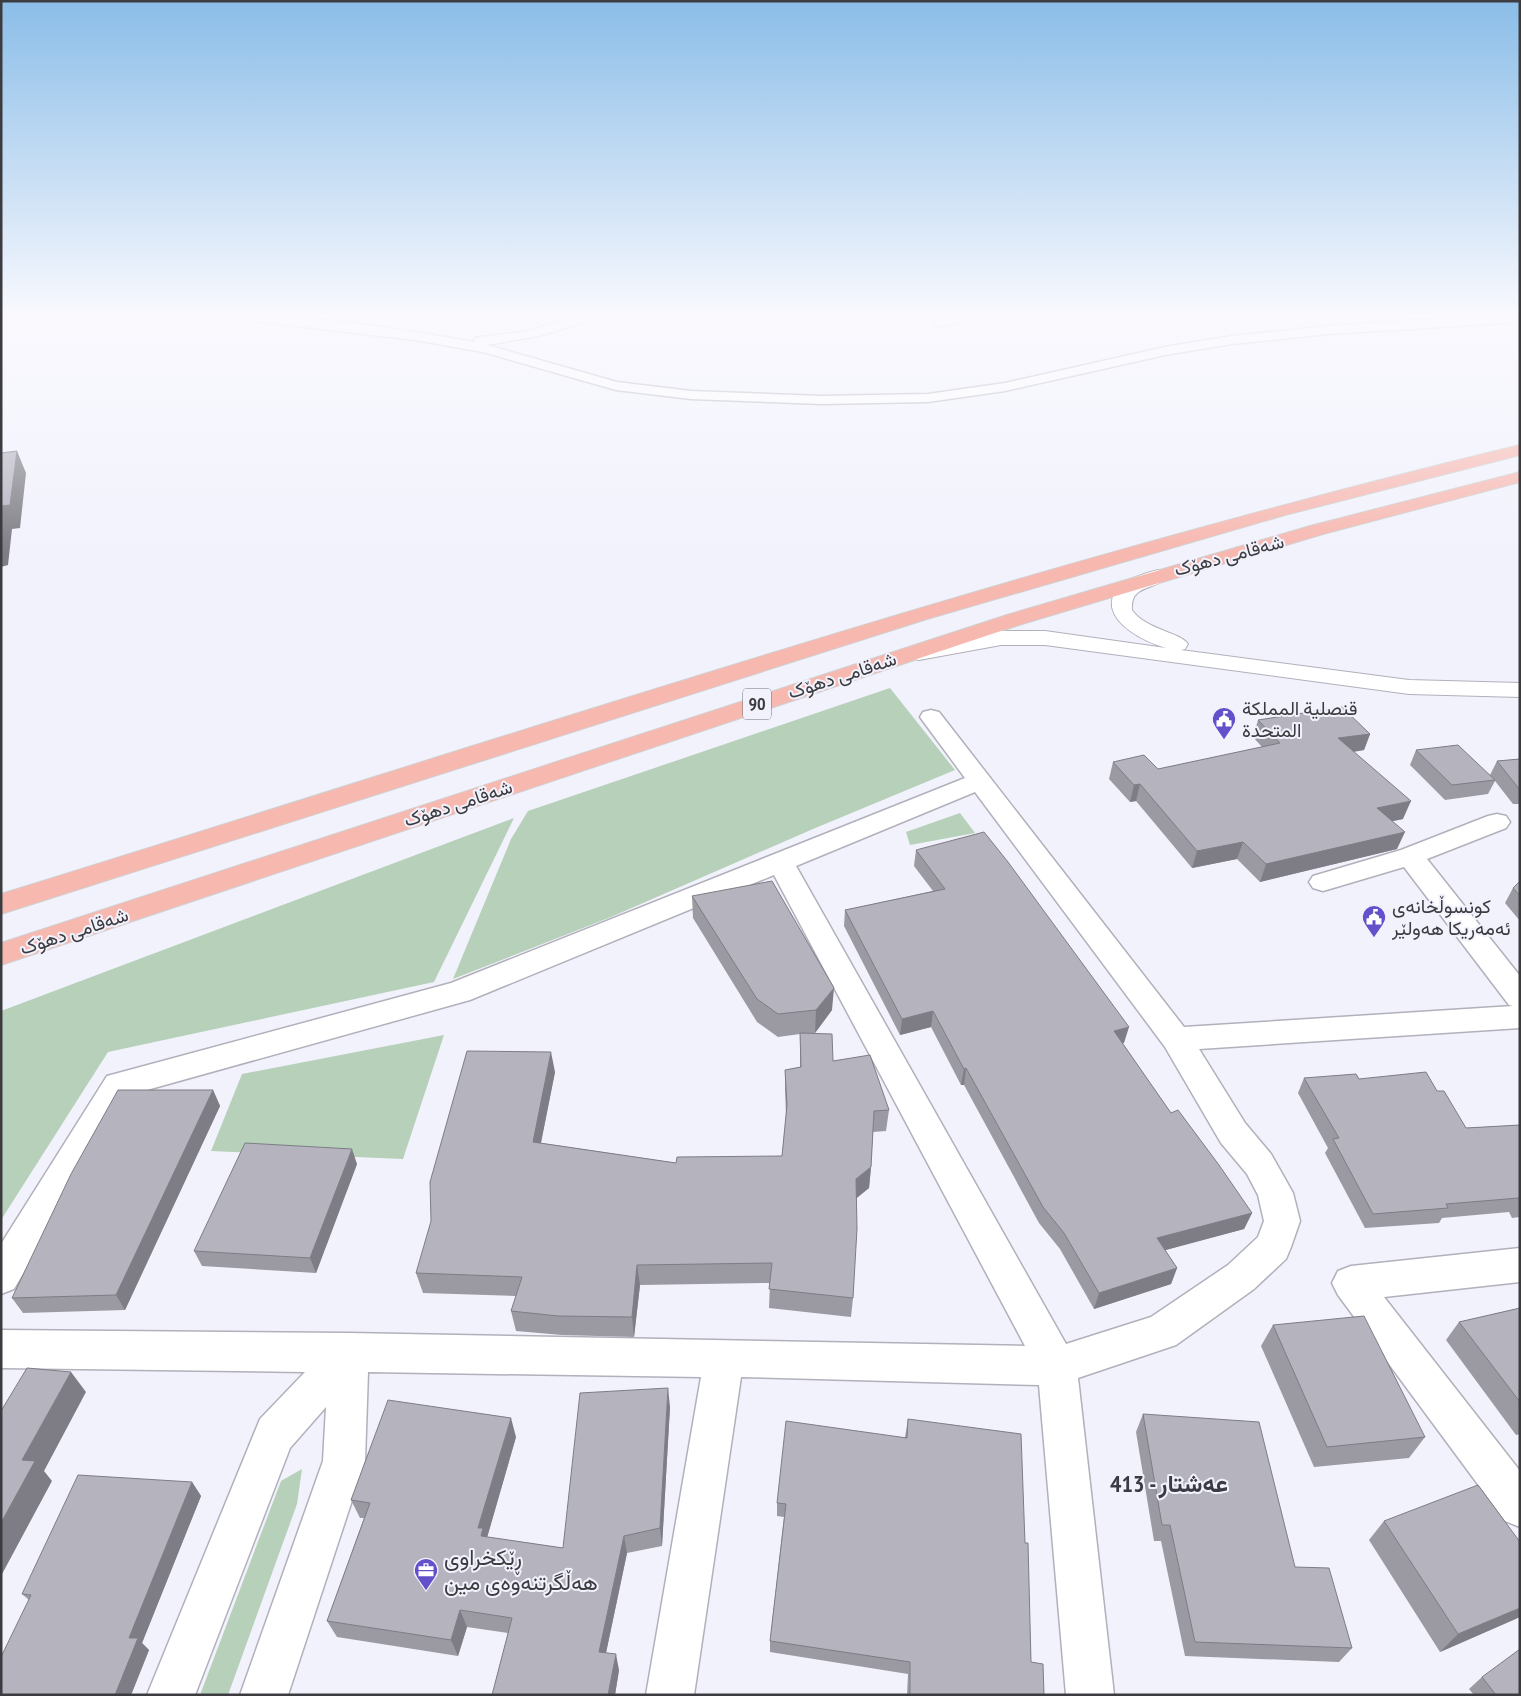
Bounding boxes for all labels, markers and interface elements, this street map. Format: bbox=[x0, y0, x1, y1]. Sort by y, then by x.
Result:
street label: شەقامی دهۆک bbox=[1171, 529, 1287, 581]
street label: شەقامی دهۆک bbox=[785, 646, 899, 704]
road number: 90 bbox=[743, 689, 771, 720]
place label: قنصلية المملكة المتحدة bbox=[1242, 696, 1358, 742]
public building icon: قنصلية المملكة المتحدة bbox=[1211, 706, 1237, 740]
street label: شەقامی دهۆک bbox=[401, 774, 515, 832]
place label: کونسوڵخانەی ئەمەریکا هەولێر bbox=[1391, 894, 1511, 940]
street label: شەقامی دهۆک bbox=[17, 902, 131, 960]
public building icon: کونسوڵخانەی ئەمەریکا هەولێر bbox=[1361, 904, 1387, 938]
district label: عه‌شتار - 413 bbox=[1110, 1468, 1228, 1499]
place label: ڕێکخراوی هەڵگرتنەوەی مین bbox=[444, 1543, 598, 1596]
office icon: ڕێکخراوی هەڵگرتنەوەی مین bbox=[413, 1557, 439, 1591]

